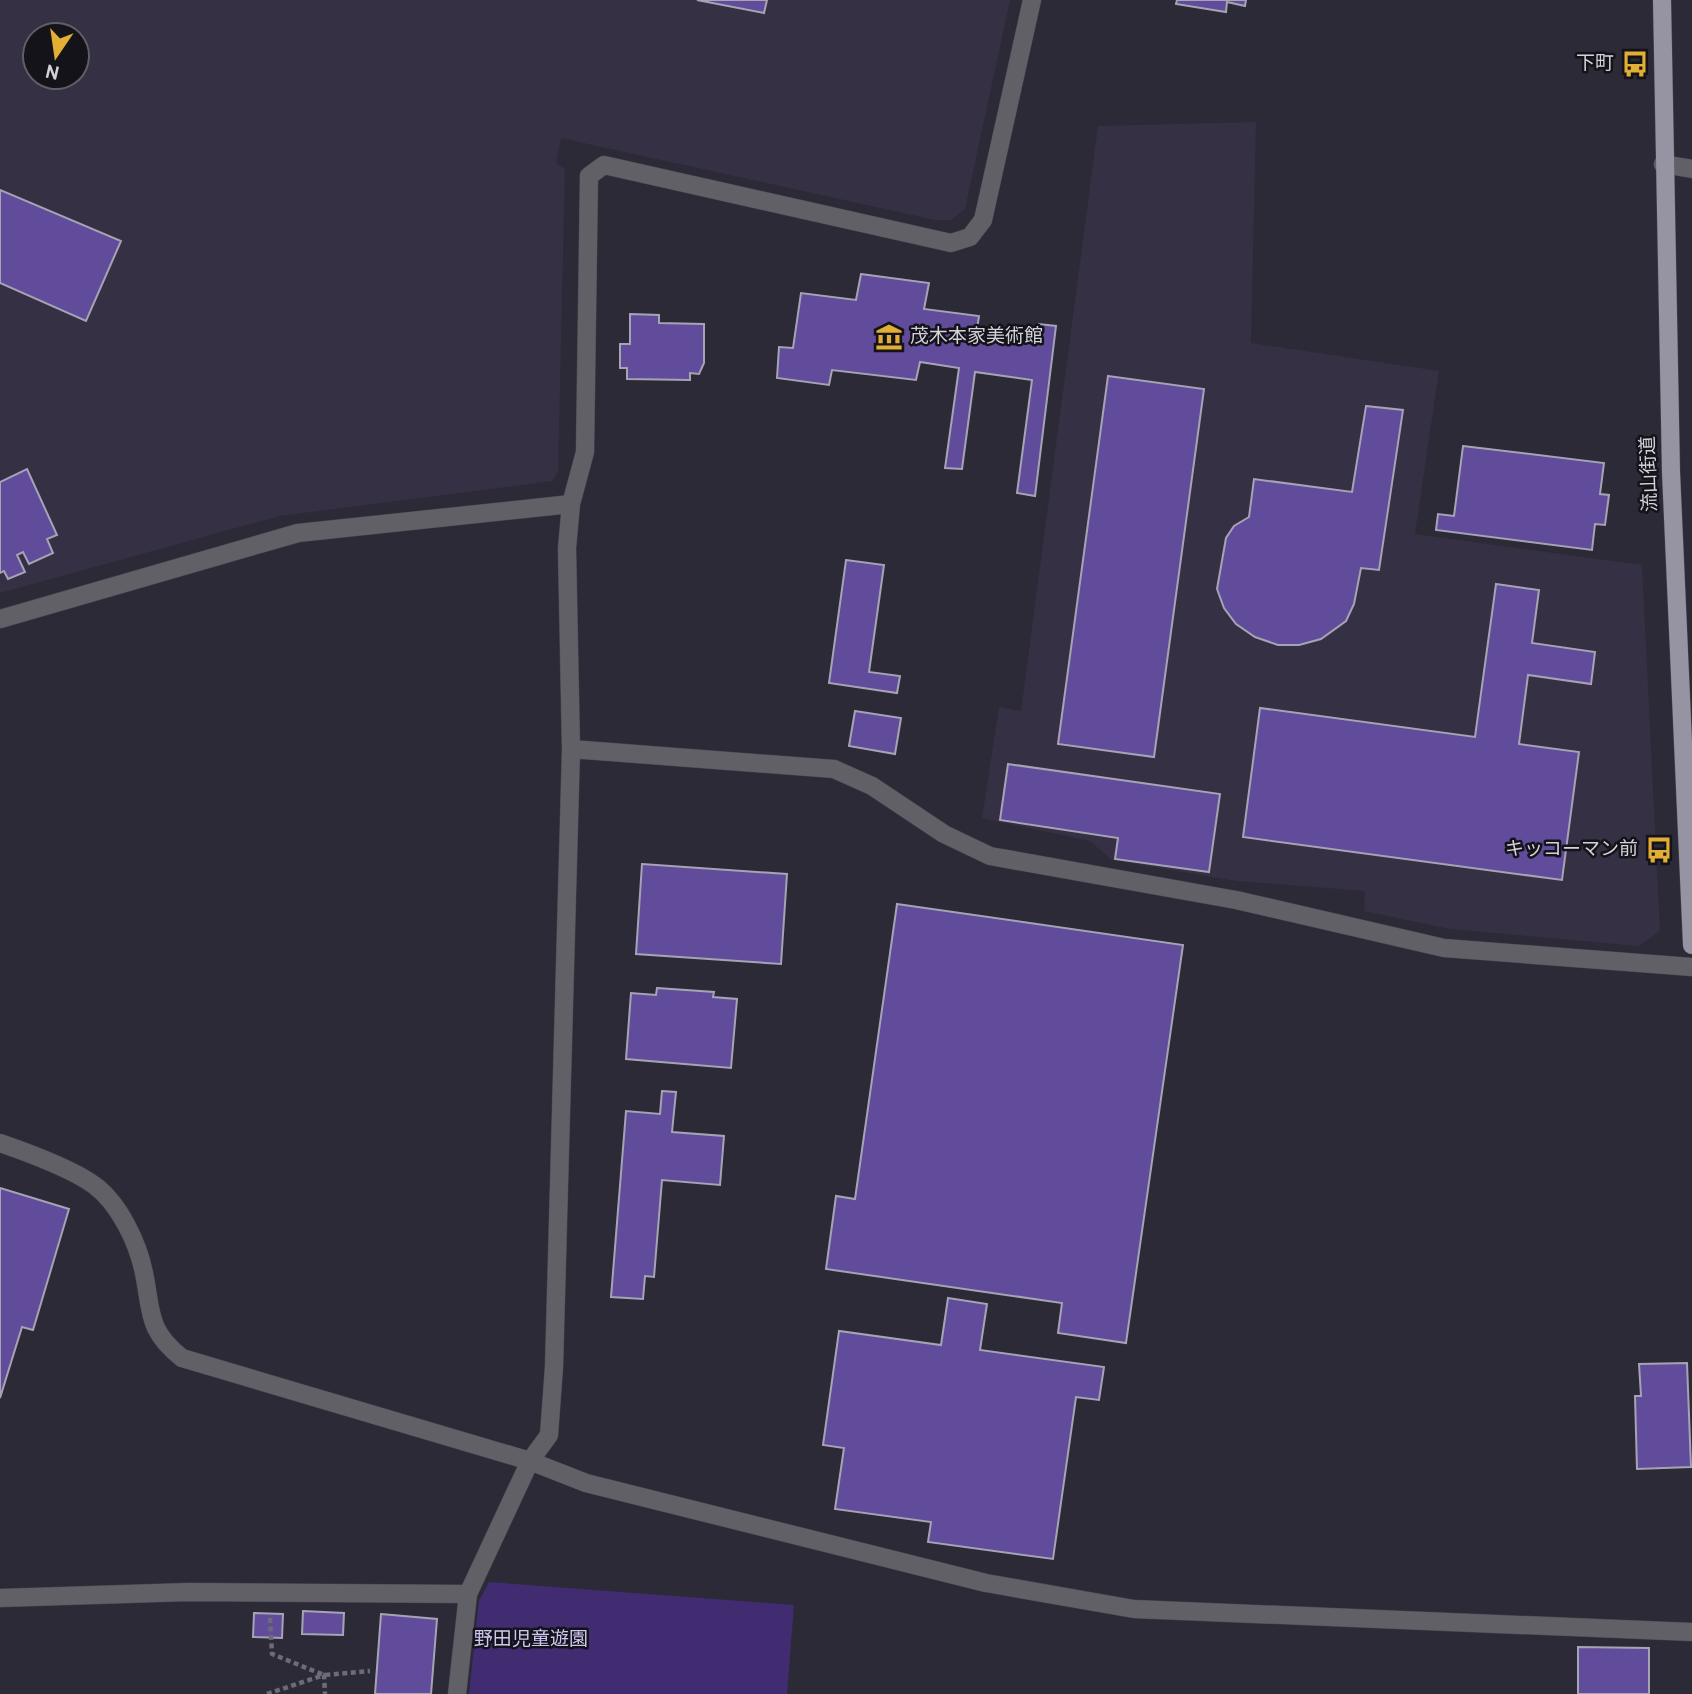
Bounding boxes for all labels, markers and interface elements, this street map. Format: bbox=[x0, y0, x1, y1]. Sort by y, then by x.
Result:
north arrow bbox=[21, 21, 91, 91]
bus stop icon: 下町 bbox=[1620, 49, 1650, 79]
place label: 下町 bbox=[1576, 52, 1614, 76]
text: N bbox=[43, 57, 62, 84]
museum icon: 茂木本家美術館 bbox=[874, 322, 904, 352]
place label: 茂木本家美術館 bbox=[910, 325, 1043, 349]
street label: 流山街道 bbox=[1637, 436, 1663, 512]
bus stop icon: キッコーマン前 bbox=[1644, 835, 1674, 865]
place label: キッコーマン前 bbox=[1505, 838, 1638, 862]
park label: 野田児童遊園 bbox=[474, 1628, 588, 1652]

